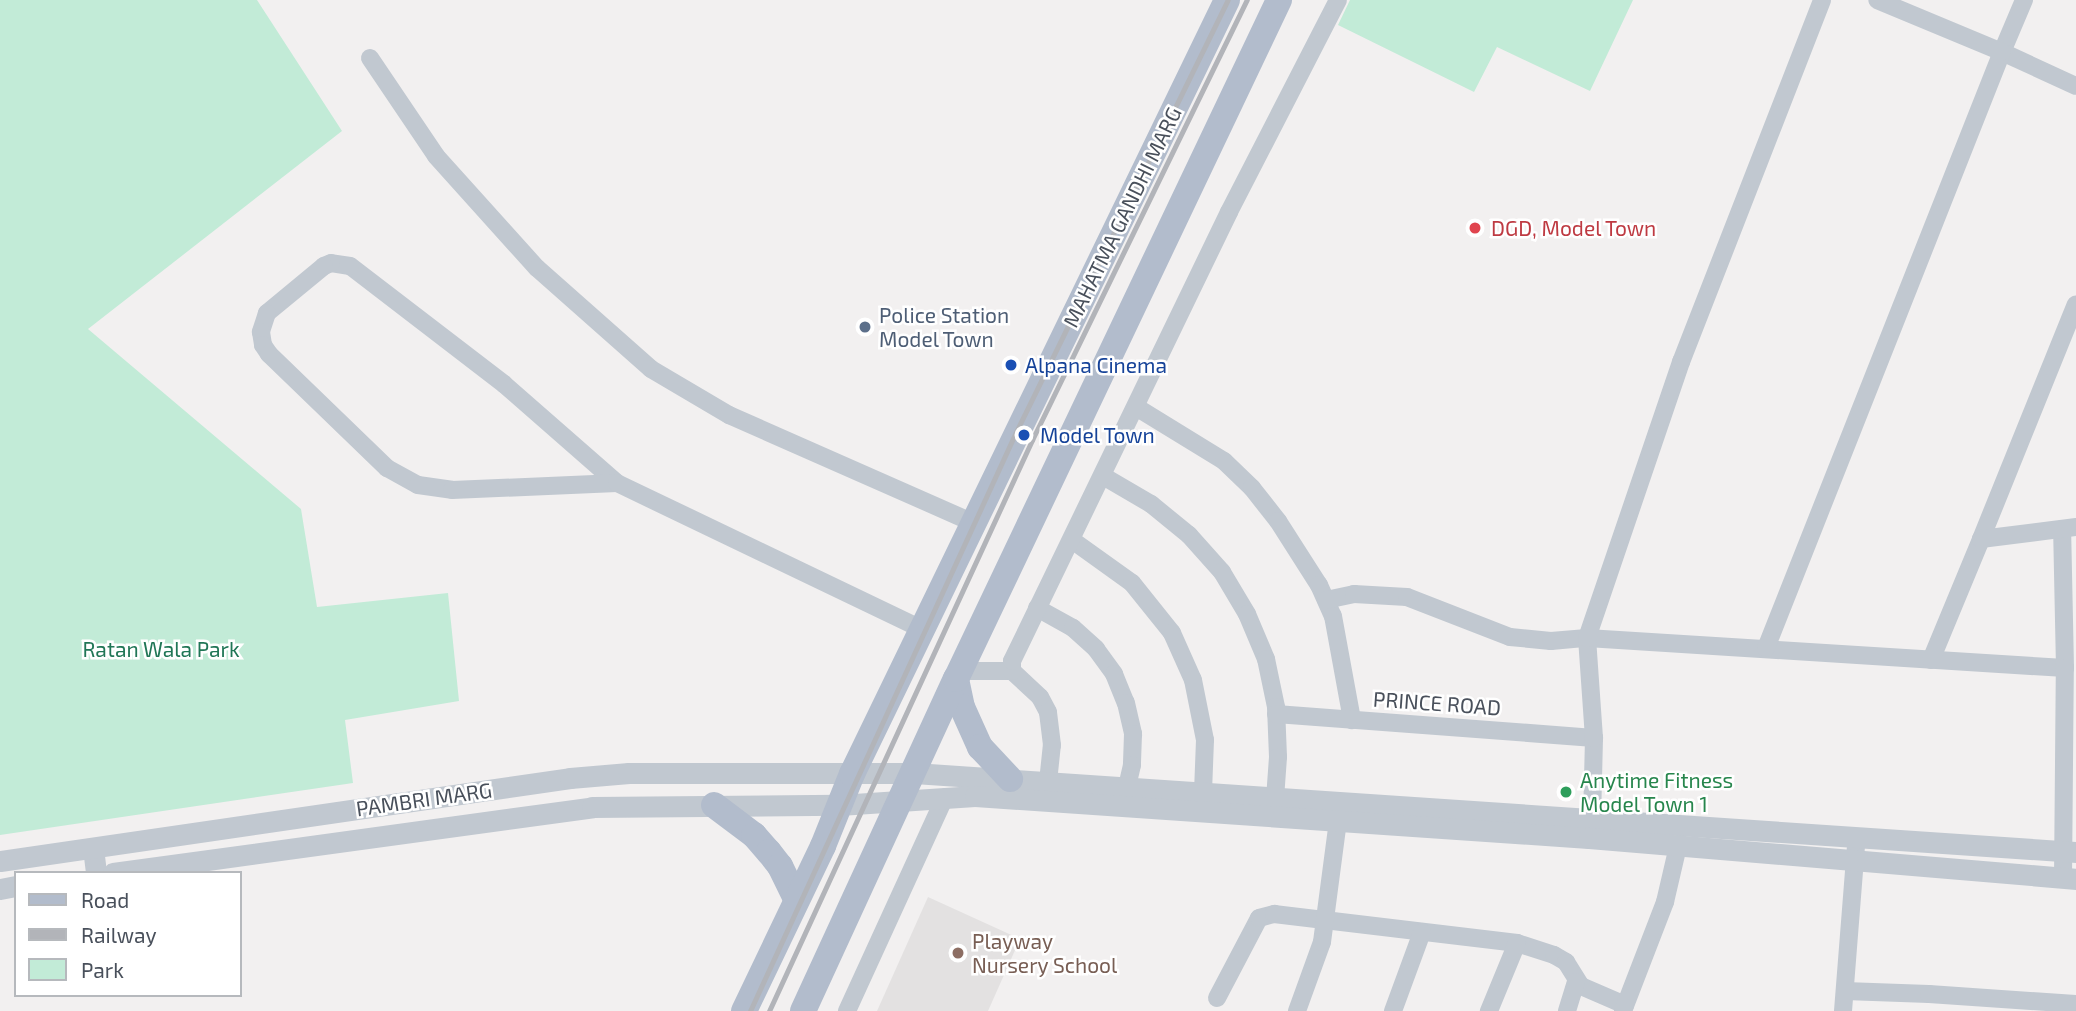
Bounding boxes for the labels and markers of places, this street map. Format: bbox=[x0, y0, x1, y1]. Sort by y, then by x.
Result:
place label: DGD, Model Town bbox=[1491, 215, 1657, 241]
marker: DGD, Model Town bbox=[1465, 218, 1485, 238]
place label: Police Station Model Town bbox=[879, 302, 1009, 352]
marker: Police Station Model Town bbox=[857, 319, 873, 335]
place label: Alpana Cinema bbox=[1025, 352, 1167, 378]
marker: Alpana Cinema bbox=[1003, 357, 1019, 373]
place label: Model Town bbox=[1040, 422, 1156, 448]
marker: Model Town bbox=[1014, 425, 1034, 445]
place label: Anytime Fitness Model Town 1 bbox=[1580, 767, 1733, 817]
marker: Anytime Fitness Model Town 1 bbox=[1558, 784, 1574, 800]
place label: Playway Nursery School bbox=[972, 928, 1118, 978]
marker: Playway Nursery School bbox=[950, 945, 966, 961]

